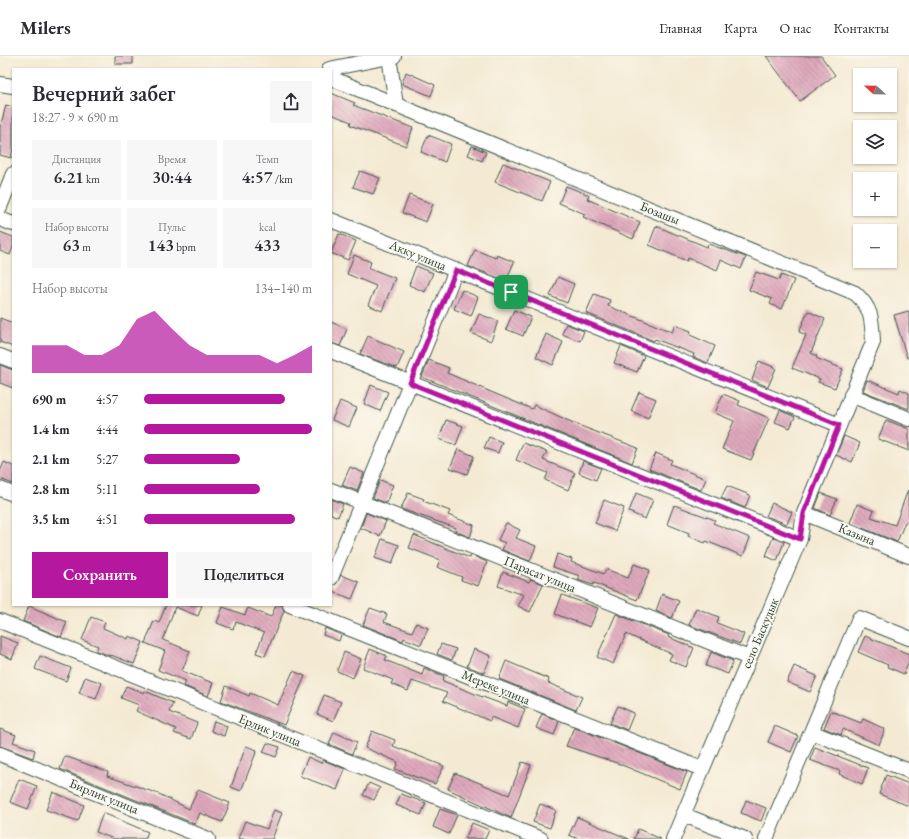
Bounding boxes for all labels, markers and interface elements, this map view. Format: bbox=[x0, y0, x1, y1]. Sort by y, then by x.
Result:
text: Milers bbox=[20, 15, 71, 40]
text: Главная bbox=[659, 19, 702, 37]
text: Карта bbox=[724, 19, 757, 37]
text: О нас bbox=[779, 19, 811, 37]
text: Контакты bbox=[833, 19, 889, 37]
north arrow bbox=[853, 68, 897, 112]
map controls bbox=[853, 68, 897, 268]
text: Вечерний забег bbox=[32, 79, 176, 108]
button: share bbox=[270, 81, 312, 123]
text: 18:27 · 9 × 690 m bbox=[32, 109, 119, 126]
button: layers bbox=[853, 120, 897, 164]
text: Дистанция bbox=[52, 152, 101, 166]
text: Время bbox=[158, 152, 186, 166]
text: Темп bbox=[256, 152, 279, 166]
text: 6.21 bbox=[54, 166, 84, 188]
text: 30:44 bbox=[152, 166, 192, 188]
text: 4:57 bbox=[242, 166, 273, 188]
text: km bbox=[84, 172, 100, 186]
text: /km bbox=[273, 172, 293, 186]
button: + bbox=[853, 172, 897, 216]
street label: Бозашы bbox=[638, 197, 682, 229]
text: Набор высоты bbox=[45, 220, 109, 234]
text: Пульс bbox=[158, 220, 186, 234]
text: kcal bbox=[259, 220, 276, 234]
button: − bbox=[853, 224, 897, 268]
text: 63 bbox=[63, 234, 80, 256]
text: 143 bbox=[148, 234, 174, 256]
text: 433 bbox=[254, 234, 280, 256]
street label: Акку улица bbox=[386, 235, 450, 274]
text: m bbox=[80, 240, 91, 254]
text: bpm bbox=[174, 240, 196, 254]
pin bbox=[494, 275, 528, 309]
text: Набор высоты bbox=[32, 280, 108, 297]
text: 134–140 m bbox=[255, 280, 312, 297]
icon: arrive bbox=[500, 281, 522, 303]
text: 690 m bbox=[32, 391, 66, 408]
text: 4:57 bbox=[96, 391, 118, 408]
text: 1.4 km bbox=[32, 421, 70, 438]
text: 4:44 bbox=[96, 421, 118, 438]
text: 2.1 km bbox=[32, 451, 70, 468]
text: 5:27 bbox=[96, 451, 118, 468]
text: 2.8 km bbox=[32, 481, 70, 498]
text: 5:11 bbox=[96, 481, 118, 498]
text: 3.5 km bbox=[32, 511, 70, 528]
text: 4:51 bbox=[96, 511, 118, 528]
street label: Казына bbox=[836, 519, 879, 549]
button: Сохранить bbox=[32, 552, 168, 598]
button: Поделиться bbox=[176, 552, 312, 598]
street label: Парасат улица bbox=[501, 552, 579, 596]
street label: село Баскудык bbox=[738, 594, 783, 671]
street label: Мереке улица bbox=[459, 666, 533, 709]
street label: Ерлик улица bbox=[236, 710, 305, 751]
street label: Бирлик улица bbox=[67, 774, 142, 818]

